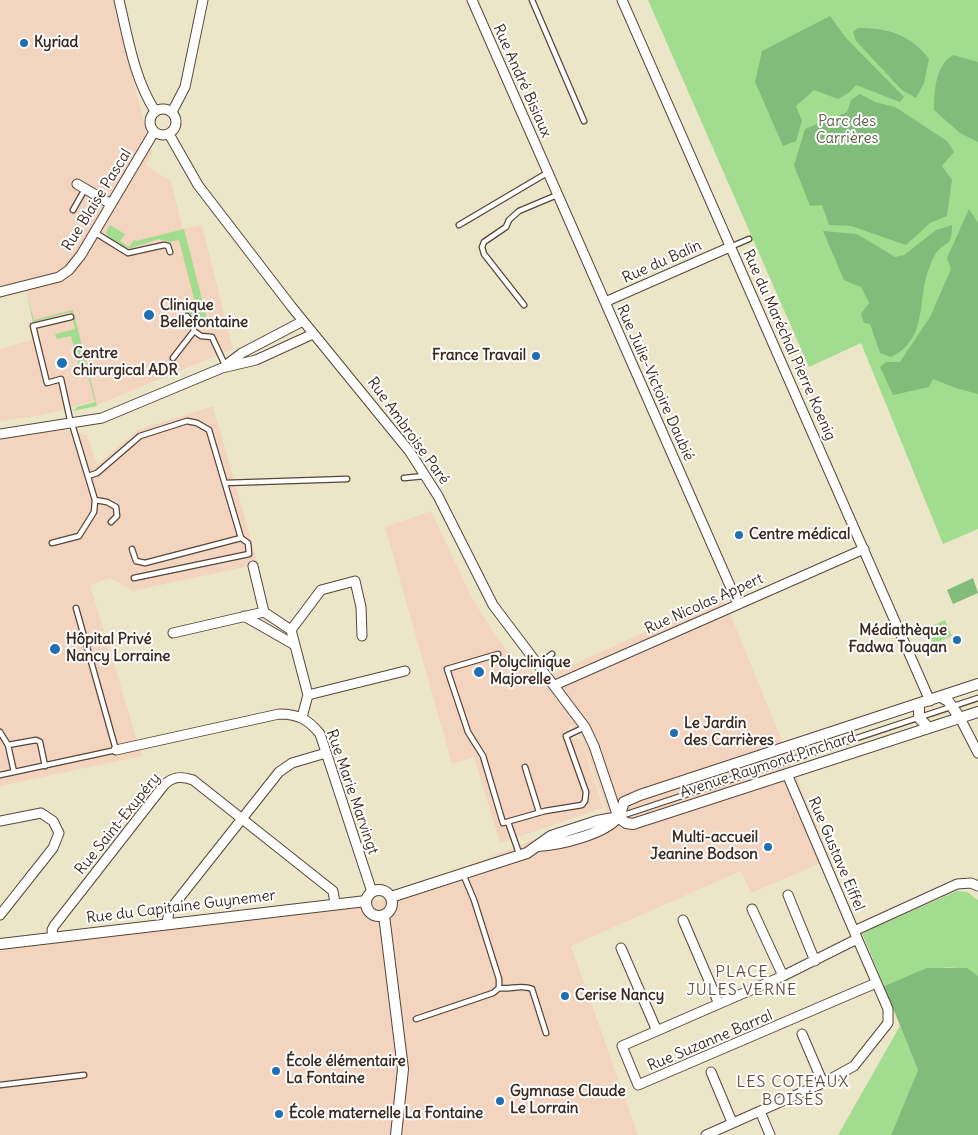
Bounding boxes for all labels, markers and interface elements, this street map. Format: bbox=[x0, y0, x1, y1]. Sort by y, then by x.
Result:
street label: Rue André Bisiaux bbox=[489, 21, 555, 141]
place label: Kyriad bbox=[34, 34, 78, 52]
marker: Kyriad bbox=[18, 37, 30, 49]
park label: Parc des Carrières bbox=[816, 113, 878, 148]
street label: Rue Blaise Pascal bbox=[58, 146, 136, 254]
street label: Rue du Balin bbox=[620, 237, 704, 287]
street label: Rue du Maréchal Pierre Koenig bbox=[739, 247, 839, 443]
place label: Clinique Bellefontaine bbox=[160, 297, 248, 332]
street label: Rue Julie-Victoire Daubié bbox=[612, 302, 698, 464]
marker: Clinique Bellefontaine bbox=[142, 308, 156, 322]
place label: Centre chirurgical ADR bbox=[73, 345, 178, 380]
place label: France Travail bbox=[432, 347, 526, 365]
marker: France Travail bbox=[530, 350, 542, 362]
marker: Centre chirurgical ADR bbox=[55, 356, 69, 370]
street label: Rue Ambroise Paré bbox=[363, 374, 453, 488]
place label: Centre médical bbox=[749, 526, 850, 544]
marker: Centre médical bbox=[733, 529, 745, 541]
street label: Rue Nicolas Appert bbox=[642, 570, 766, 638]
place label: Médiathèque Fadwa Touqan bbox=[848, 622, 947, 657]
place label: Hôpital Privé Nancy Lorraine bbox=[66, 631, 170, 666]
marker: Médiathèque Fadwa Touqan bbox=[951, 634, 963, 646]
marker: Hôpital Privé Nancy Lorraine bbox=[48, 642, 62, 656]
place label: Polyclinique Majorelle bbox=[490, 654, 570, 689]
marker: Polyclinique Majorelle bbox=[472, 665, 486, 679]
place label: Le Jardin des Carrières bbox=[684, 715, 774, 750]
street label: Rue Marie Marvingt bbox=[322, 727, 382, 857]
marker: Le Jardin des Carrières bbox=[668, 727, 680, 739]
street label: Avenue Raymond Pinchard bbox=[678, 728, 858, 802]
street label: Rue Saint-Exupéry bbox=[71, 769, 165, 879]
street label: Rue Gustave Eiffel bbox=[804, 794, 868, 914]
place label: Multi-accueil Jeanine Bodson bbox=[650, 829, 758, 864]
marker: Multi-accueil Jeanine Bodson bbox=[762, 841, 774, 853]
street label: Rue du Capitaine Guynemer bbox=[85, 886, 277, 928]
district label: PLACE JULES VERNE bbox=[685, 962, 799, 1000]
place label: Cerise Nancy bbox=[575, 987, 664, 1005]
marker: Cerise Nancy bbox=[559, 990, 571, 1002]
street label: Rue Suzanne Barral bbox=[645, 1007, 775, 1075]
place label: École élémentaire La Fontaine bbox=[286, 1053, 406, 1088]
marker: École élémentaire La Fontaine bbox=[270, 1065, 282, 1077]
district label: LES COTEAUX BOISÉS bbox=[735, 1072, 851, 1110]
place label: Gymnase Claude Le Lorrain bbox=[510, 1083, 625, 1118]
marker: Gymnase Claude Le Lorrain bbox=[494, 1095, 506, 1107]
place label: École maternelle La Fontaine bbox=[289, 1105, 483, 1123]
marker: École maternelle La Fontaine bbox=[273, 1108, 285, 1120]

